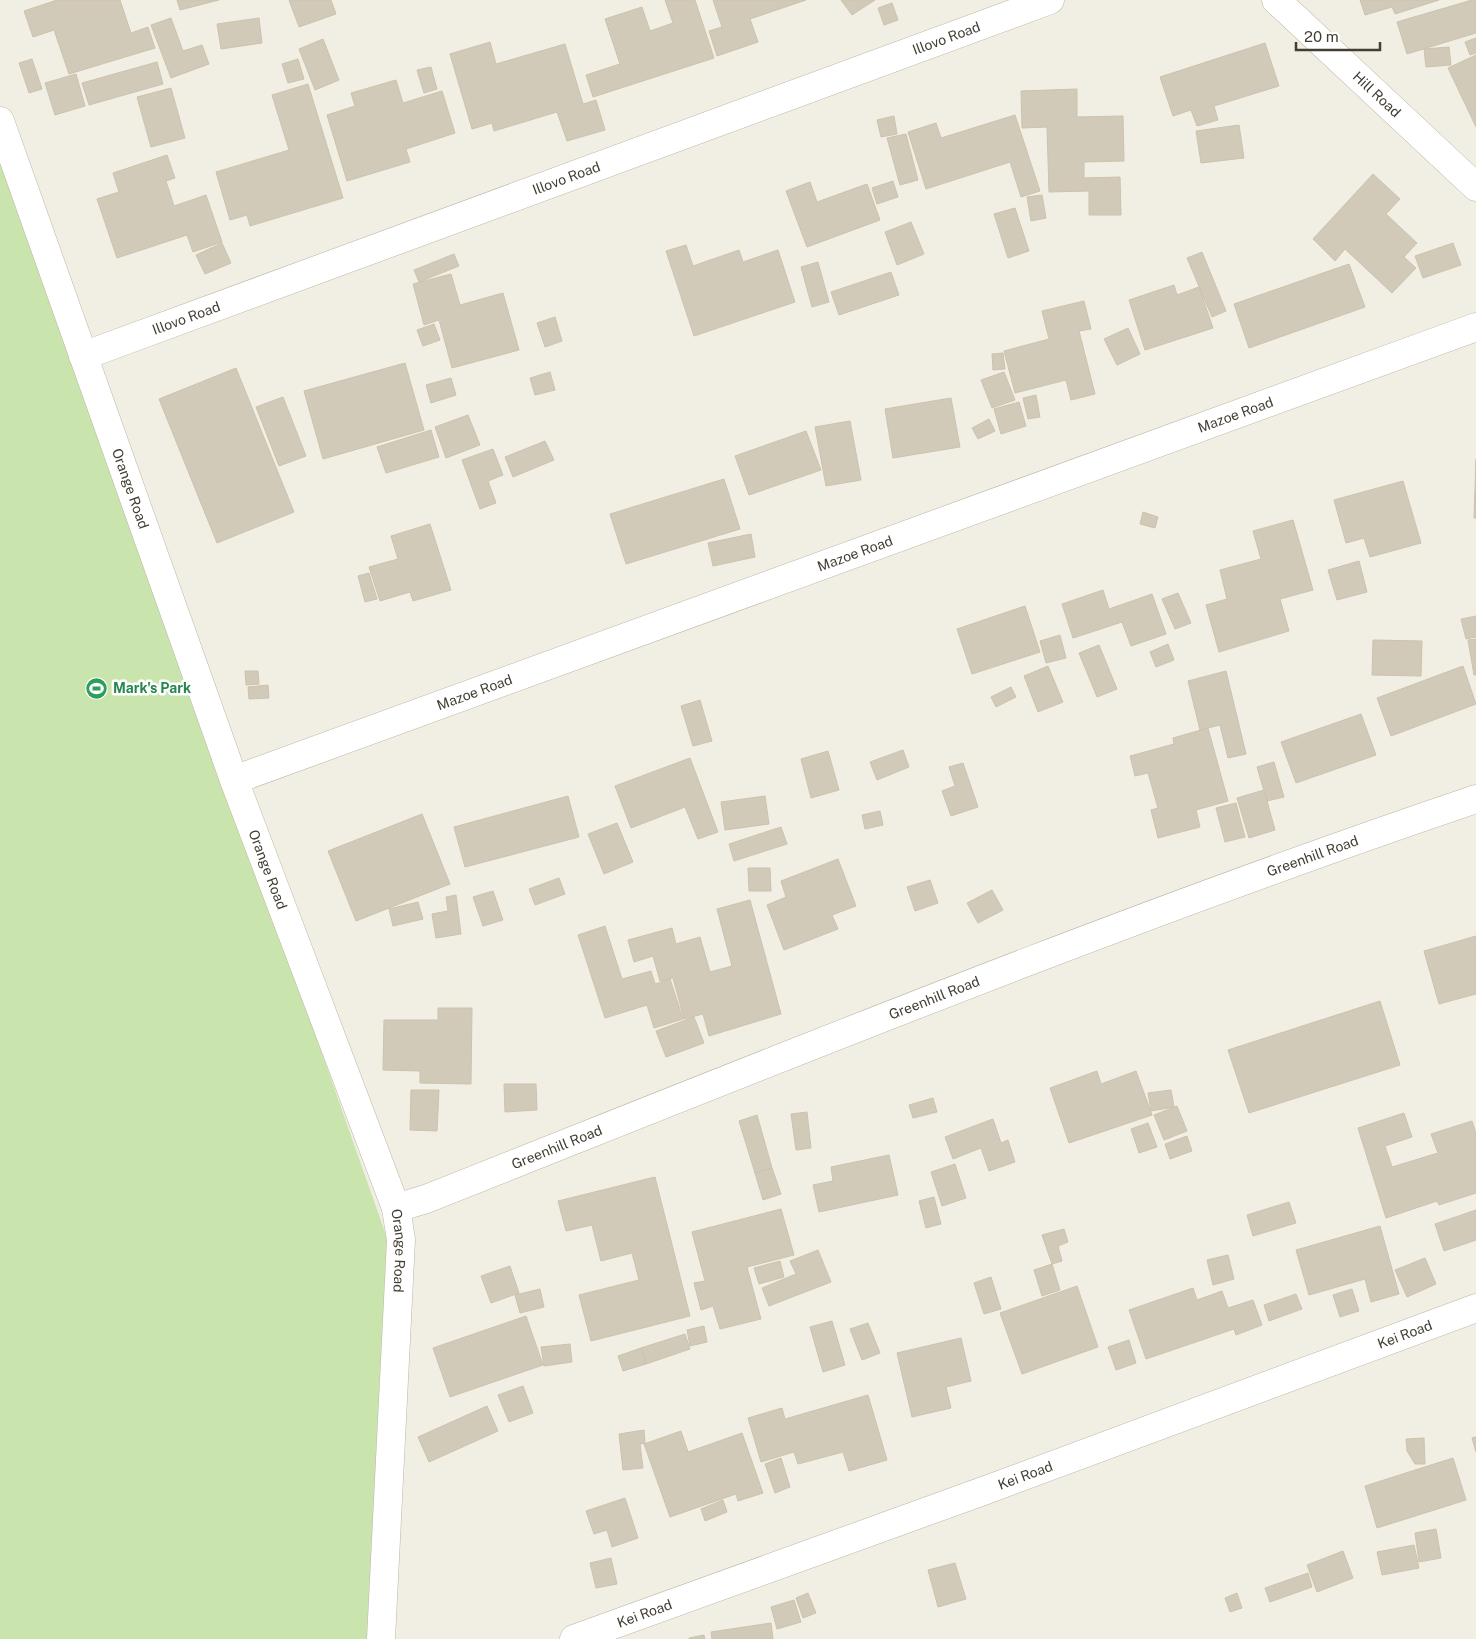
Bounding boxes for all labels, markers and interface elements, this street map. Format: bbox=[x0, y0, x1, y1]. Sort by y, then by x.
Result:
street label: Illovo Road bbox=[910, 18, 982, 58]
scale bar bbox=[1296, 20, 1380, 52]
text: 20 m bbox=[1304, 28, 1339, 45]
street label: Hill Road bbox=[1350, 68, 1404, 120]
street label: Illovo Road bbox=[530, 158, 602, 198]
street label: Illovo Road bbox=[150, 298, 222, 338]
street label: Mazoe Road bbox=[1196, 394, 1275, 436]
street label: Orange Road bbox=[109, 446, 152, 531]
street label: Mazoe Road bbox=[815, 532, 895, 575]
street label: Mazoe Road bbox=[435, 671, 514, 713]
sports icon: Mark's Park bbox=[85, 676, 109, 700]
place label: Mark's Park bbox=[113, 680, 191, 696]
street label: Orange Road bbox=[245, 827, 290, 912]
street label: Greenhill Road bbox=[1265, 832, 1361, 880]
street label: Greenhill Road bbox=[887, 973, 982, 1023]
street label: Greenhill Road bbox=[509, 1122, 604, 1172]
street label: Orange Road bbox=[388, 1208, 409, 1293]
street label: Kei Road bbox=[1375, 1317, 1434, 1352]
street label: Kei Road bbox=[996, 1458, 1055, 1493]
street label: Kei Road bbox=[615, 1596, 674, 1631]

